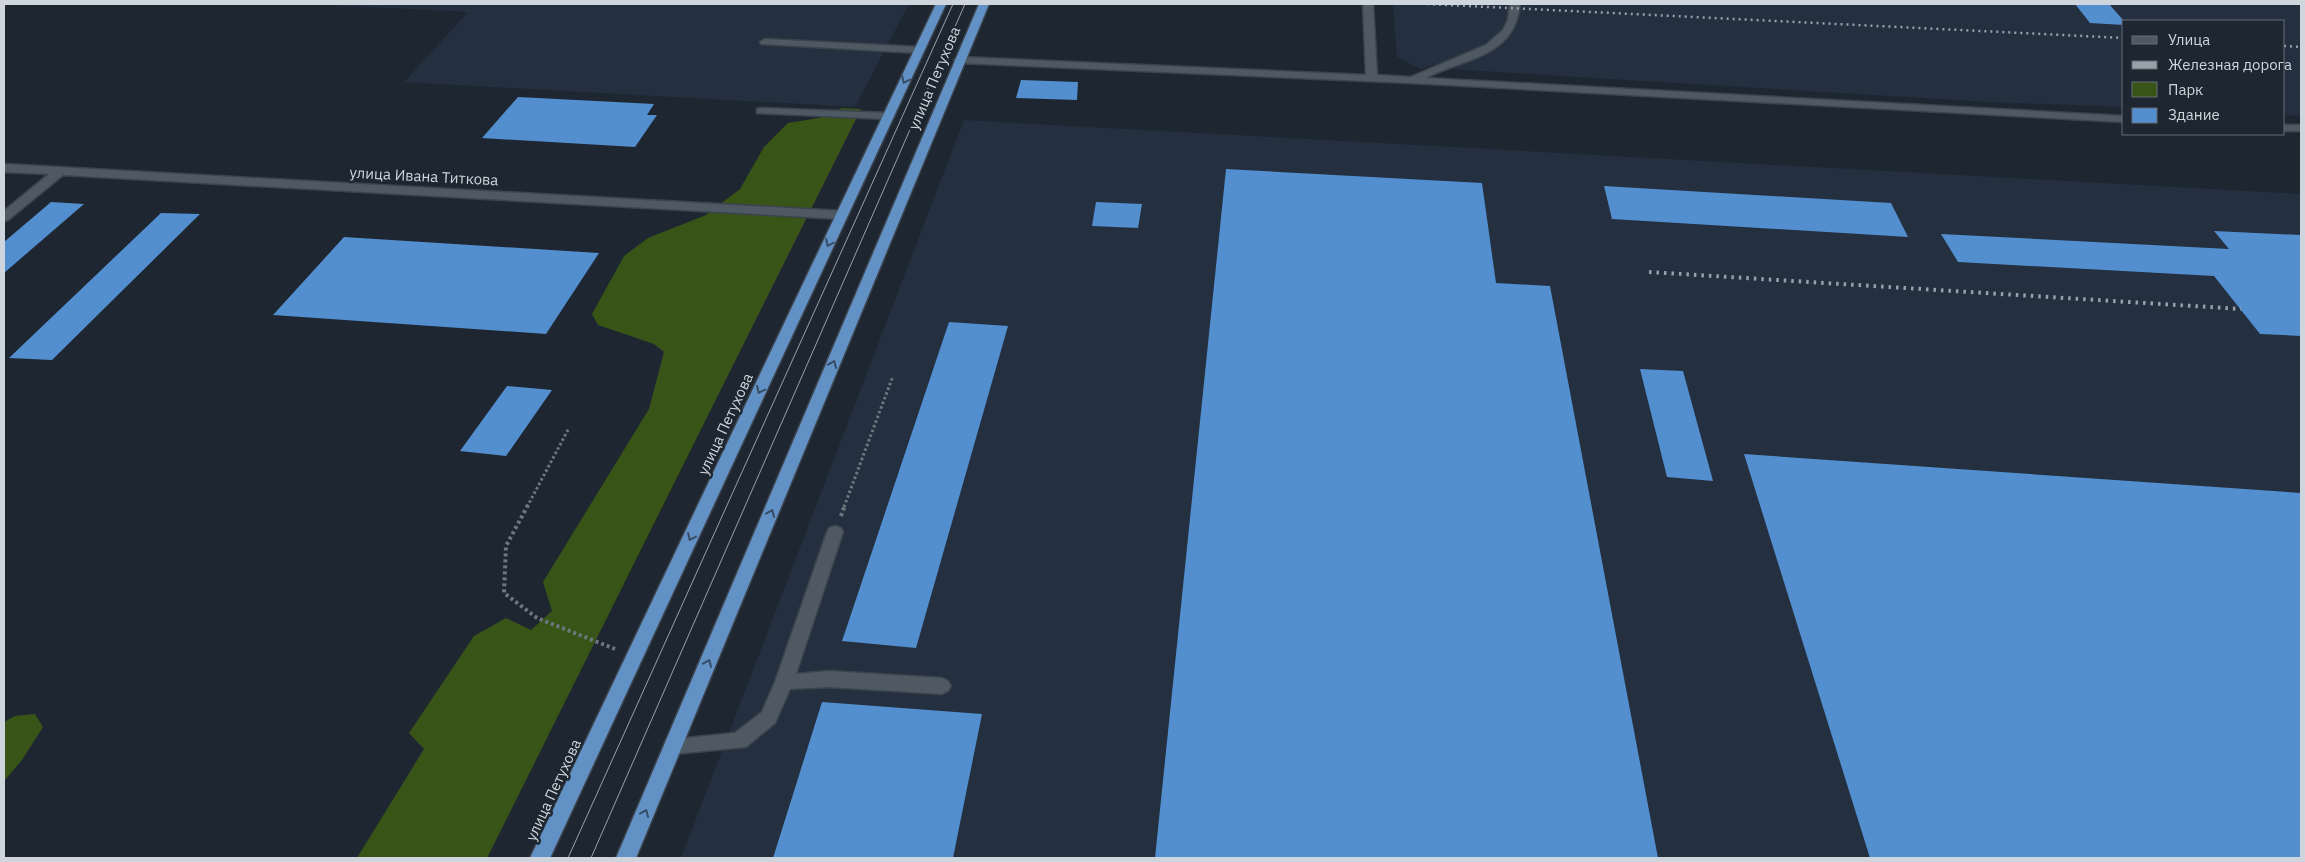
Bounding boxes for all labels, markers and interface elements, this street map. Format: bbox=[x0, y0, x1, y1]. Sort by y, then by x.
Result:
legend bbox=[2122, 20, 2285, 135]
street label: улица Петухова bbox=[904, 23, 964, 133]
text: Улица bbox=[2168, 30, 2210, 49]
text: Железная дорога bbox=[2168, 55, 2292, 74]
one-way arrow bbox=[901, 75, 912, 84]
text: Парк bbox=[2168, 80, 2203, 99]
text: Здание bbox=[2168, 105, 2220, 124]
street label: улица Ивана Титкова bbox=[349, 163, 499, 189]
one-way arrow bbox=[825, 237, 835, 246]
one-way arrow bbox=[827, 360, 838, 369]
street label: улица Петухова bbox=[693, 370, 757, 478]
one-way arrow bbox=[756, 385, 766, 394]
one-way arrow bbox=[765, 510, 775, 518]
one-way arrow bbox=[687, 532, 697, 541]
one-way arrow bbox=[701, 659, 712, 668]
street label: улица Петухова bbox=[521, 736, 585, 844]
one-way arrow bbox=[639, 809, 649, 818]

